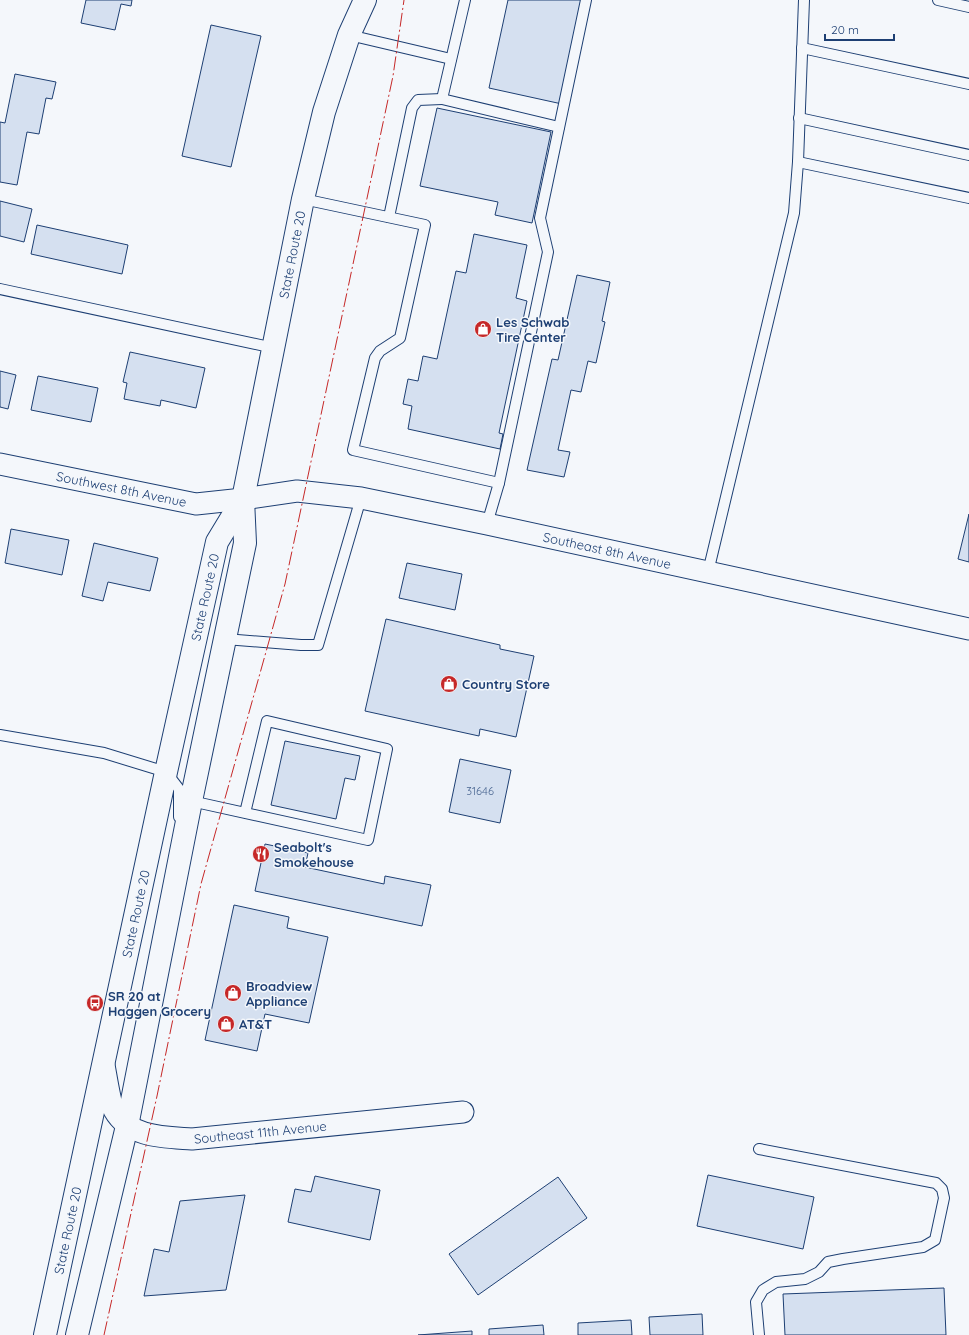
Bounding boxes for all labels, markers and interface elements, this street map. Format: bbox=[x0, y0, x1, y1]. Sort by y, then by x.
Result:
scale bar bbox=[825, 16, 894, 42]
text: 20 m bbox=[831, 22, 859, 37]
street label: State Route 20 bbox=[275, 209, 309, 300]
place label: Les Schwab Tire Center bbox=[496, 314, 569, 345]
shop icon: Les Schwab Tire Center bbox=[473, 319, 493, 339]
street label: Southwest 8th Avenue bbox=[55, 468, 188, 510]
street label: Southeast 8th Avenue bbox=[542, 528, 673, 572]
street label: State Route 20 bbox=[187, 552, 222, 642]
shop icon: Country Store bbox=[439, 674, 459, 694]
place label: Country Store bbox=[462, 676, 550, 692]
house number: 31646 bbox=[466, 784, 494, 798]
place label: Seabolt's Smokehouse bbox=[274, 839, 354, 870]
restaurant icon: Seabolt's Smokehouse bbox=[251, 844, 271, 864]
street label: State Route 20 bbox=[118, 868, 153, 959]
place label: Broadview Appliance bbox=[246, 978, 312, 1009]
shop icon: Broadview Appliance bbox=[223, 983, 243, 1003]
place label: SR 20 at Haggen Grocery bbox=[108, 988, 211, 1019]
bus stop icon: SR 20 at Haggen Grocery bbox=[85, 993, 105, 1013]
shop icon: AT&T bbox=[216, 1014, 236, 1034]
place label: AT&T bbox=[239, 1016, 272, 1032]
street label: Southeast 11th Avenue bbox=[193, 1118, 327, 1147]
street label: State Route 20 bbox=[50, 1185, 85, 1276]

